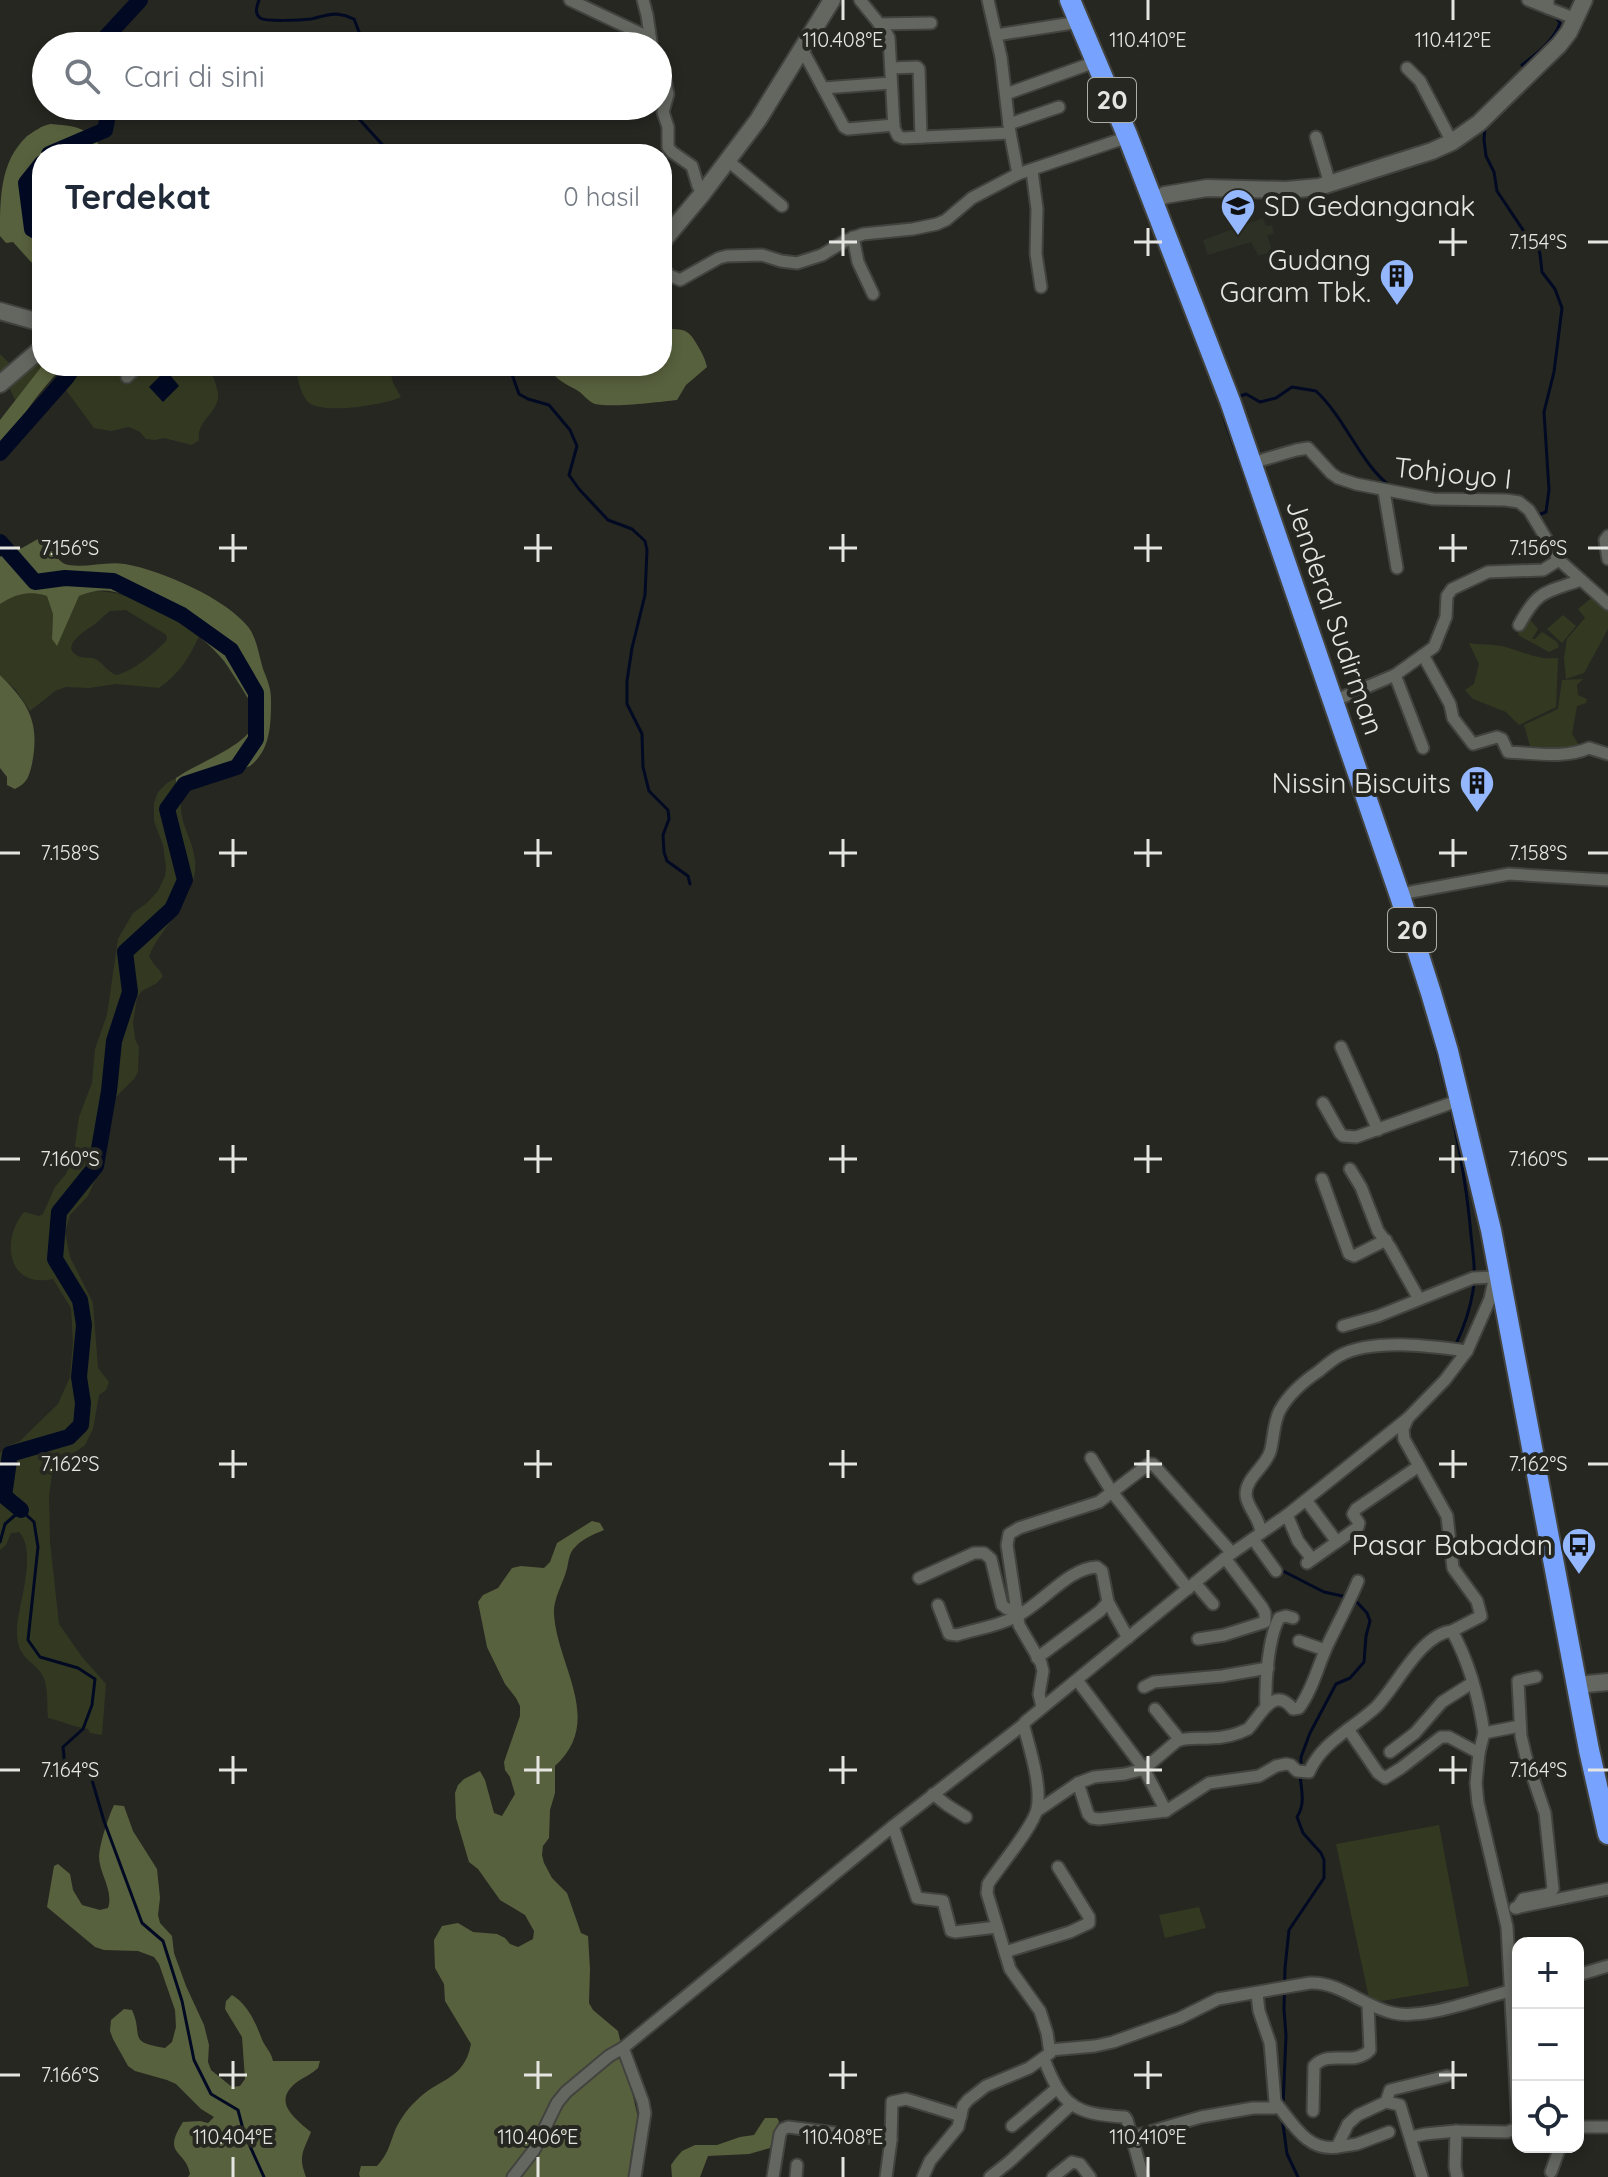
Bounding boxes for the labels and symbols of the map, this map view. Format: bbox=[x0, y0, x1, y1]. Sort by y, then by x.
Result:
text: 110.408°E bbox=[803, 27, 883, 52]
text: 110.410°E bbox=[1109, 27, 1187, 52]
text: 110.412°E bbox=[1415, 27, 1491, 52]
road number: 20 bbox=[1088, 78, 1136, 122]
school or university icon: SD Gedanganak bbox=[1219, 187, 1257, 237]
place label: SD Gedanganak bbox=[1264, 188, 1475, 223]
text: 7.154°S bbox=[1509, 229, 1567, 254]
place label: Gudang Garam Tbk. bbox=[1220, 242, 1371, 309]
building icon: Gudang Garam Tbk. bbox=[1378, 257, 1416, 307]
street label: Tohjoyo I bbox=[1392, 449, 1514, 496]
street label: Jenderal Sudirman bbox=[1279, 495, 1392, 739]
text: 7.156°S bbox=[41, 535, 99, 560]
text: 7.156°S bbox=[1509, 535, 1567, 560]
building icon: Nissin Biscuits bbox=[1458, 764, 1496, 814]
place label: Nissin Biscuits bbox=[1272, 765, 1451, 800]
text: 7.158°S bbox=[41, 840, 99, 865]
text: 7.158°S bbox=[1509, 840, 1567, 865]
road number: 20 bbox=[1388, 908, 1436, 952]
text: 7.160°S bbox=[40, 1146, 100, 1171]
text: 7.160°S bbox=[1508, 1146, 1568, 1171]
text: 7.162°S bbox=[41, 1451, 99, 1476]
text: 7.162°S bbox=[1509, 1451, 1567, 1476]
bus stop icon: Pasar Babadan bbox=[1560, 1526, 1598, 1576]
place label: Pasar Babadan bbox=[1351, 1527, 1553, 1562]
text: 7.164°S bbox=[41, 1757, 99, 1782]
text: 7.164°S bbox=[1509, 1757, 1567, 1782]
text: 7.166°S bbox=[41, 2062, 99, 2087]
text: 110.404°E bbox=[193, 2124, 273, 2149]
text: 110.406°E bbox=[498, 2124, 578, 2149]
text: 110.408°E bbox=[803, 2124, 883, 2149]
text: 110.410°E bbox=[1109, 2124, 1187, 2149]

